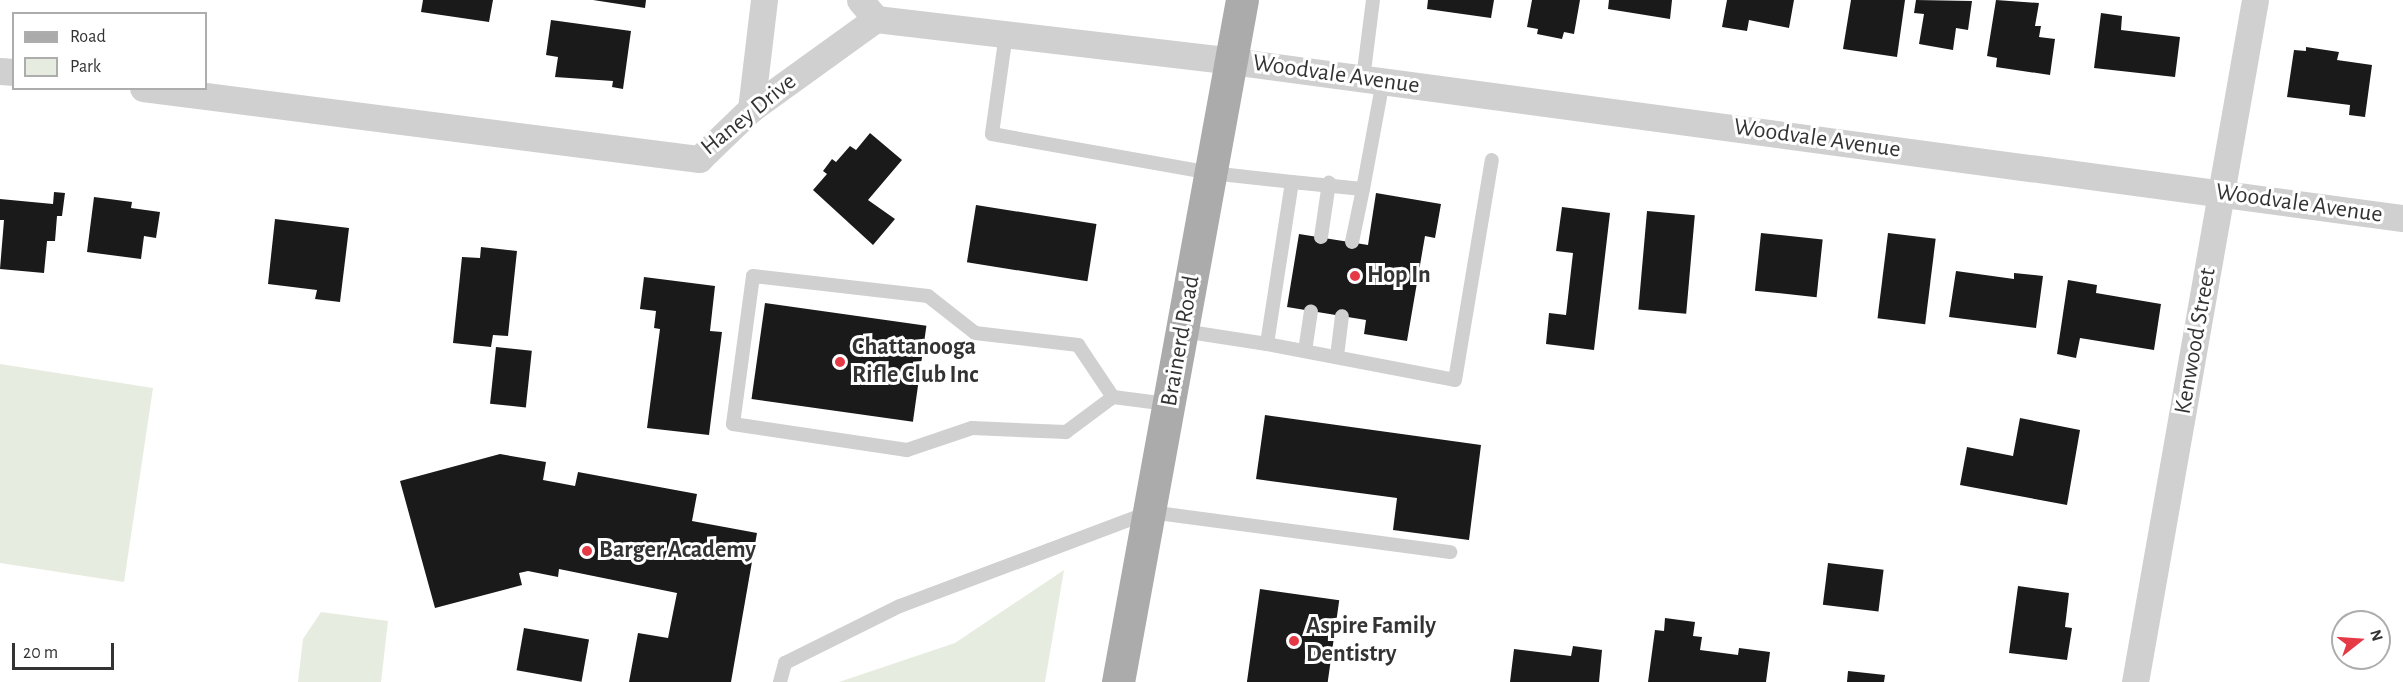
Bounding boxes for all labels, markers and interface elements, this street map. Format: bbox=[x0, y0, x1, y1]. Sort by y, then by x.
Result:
legend bbox=[12, 12, 207, 90]
text: Road bbox=[70, 28, 106, 46]
street label: Woodvale Avenue bbox=[1251, 49, 1421, 101]
text: Park bbox=[70, 58, 101, 76]
street label: Haney Drive bbox=[696, 68, 802, 162]
street label: Woodvale Avenue bbox=[1732, 113, 1902, 165]
street label: Woodvale Avenue bbox=[2214, 178, 2384, 230]
place label: Hop In bbox=[1367, 262, 1431, 290]
street label: Kenwood Street bbox=[2169, 266, 2223, 416]
marker: Hop In bbox=[1348, 269, 1362, 283]
street label: Brainerd Road bbox=[1155, 273, 1207, 409]
place label: Chattanooga Rifle Club Inc bbox=[852, 334, 978, 390]
marker: Chattanooga Rifle Club Inc bbox=[833, 355, 847, 369]
place label: Barger Academy bbox=[599, 537, 756, 565]
marker: Barger Academy bbox=[580, 544, 594, 558]
north arrow bbox=[2331, 610, 2391, 670]
place label: Aspire Family Dentistry bbox=[1306, 613, 1436, 669]
text: N bbox=[2367, 628, 2386, 643]
scale bar bbox=[15, 631, 117, 669]
marker: Aspire Family Dentistry bbox=[1287, 634, 1301, 648]
text: 20 m bbox=[23, 644, 58, 662]

